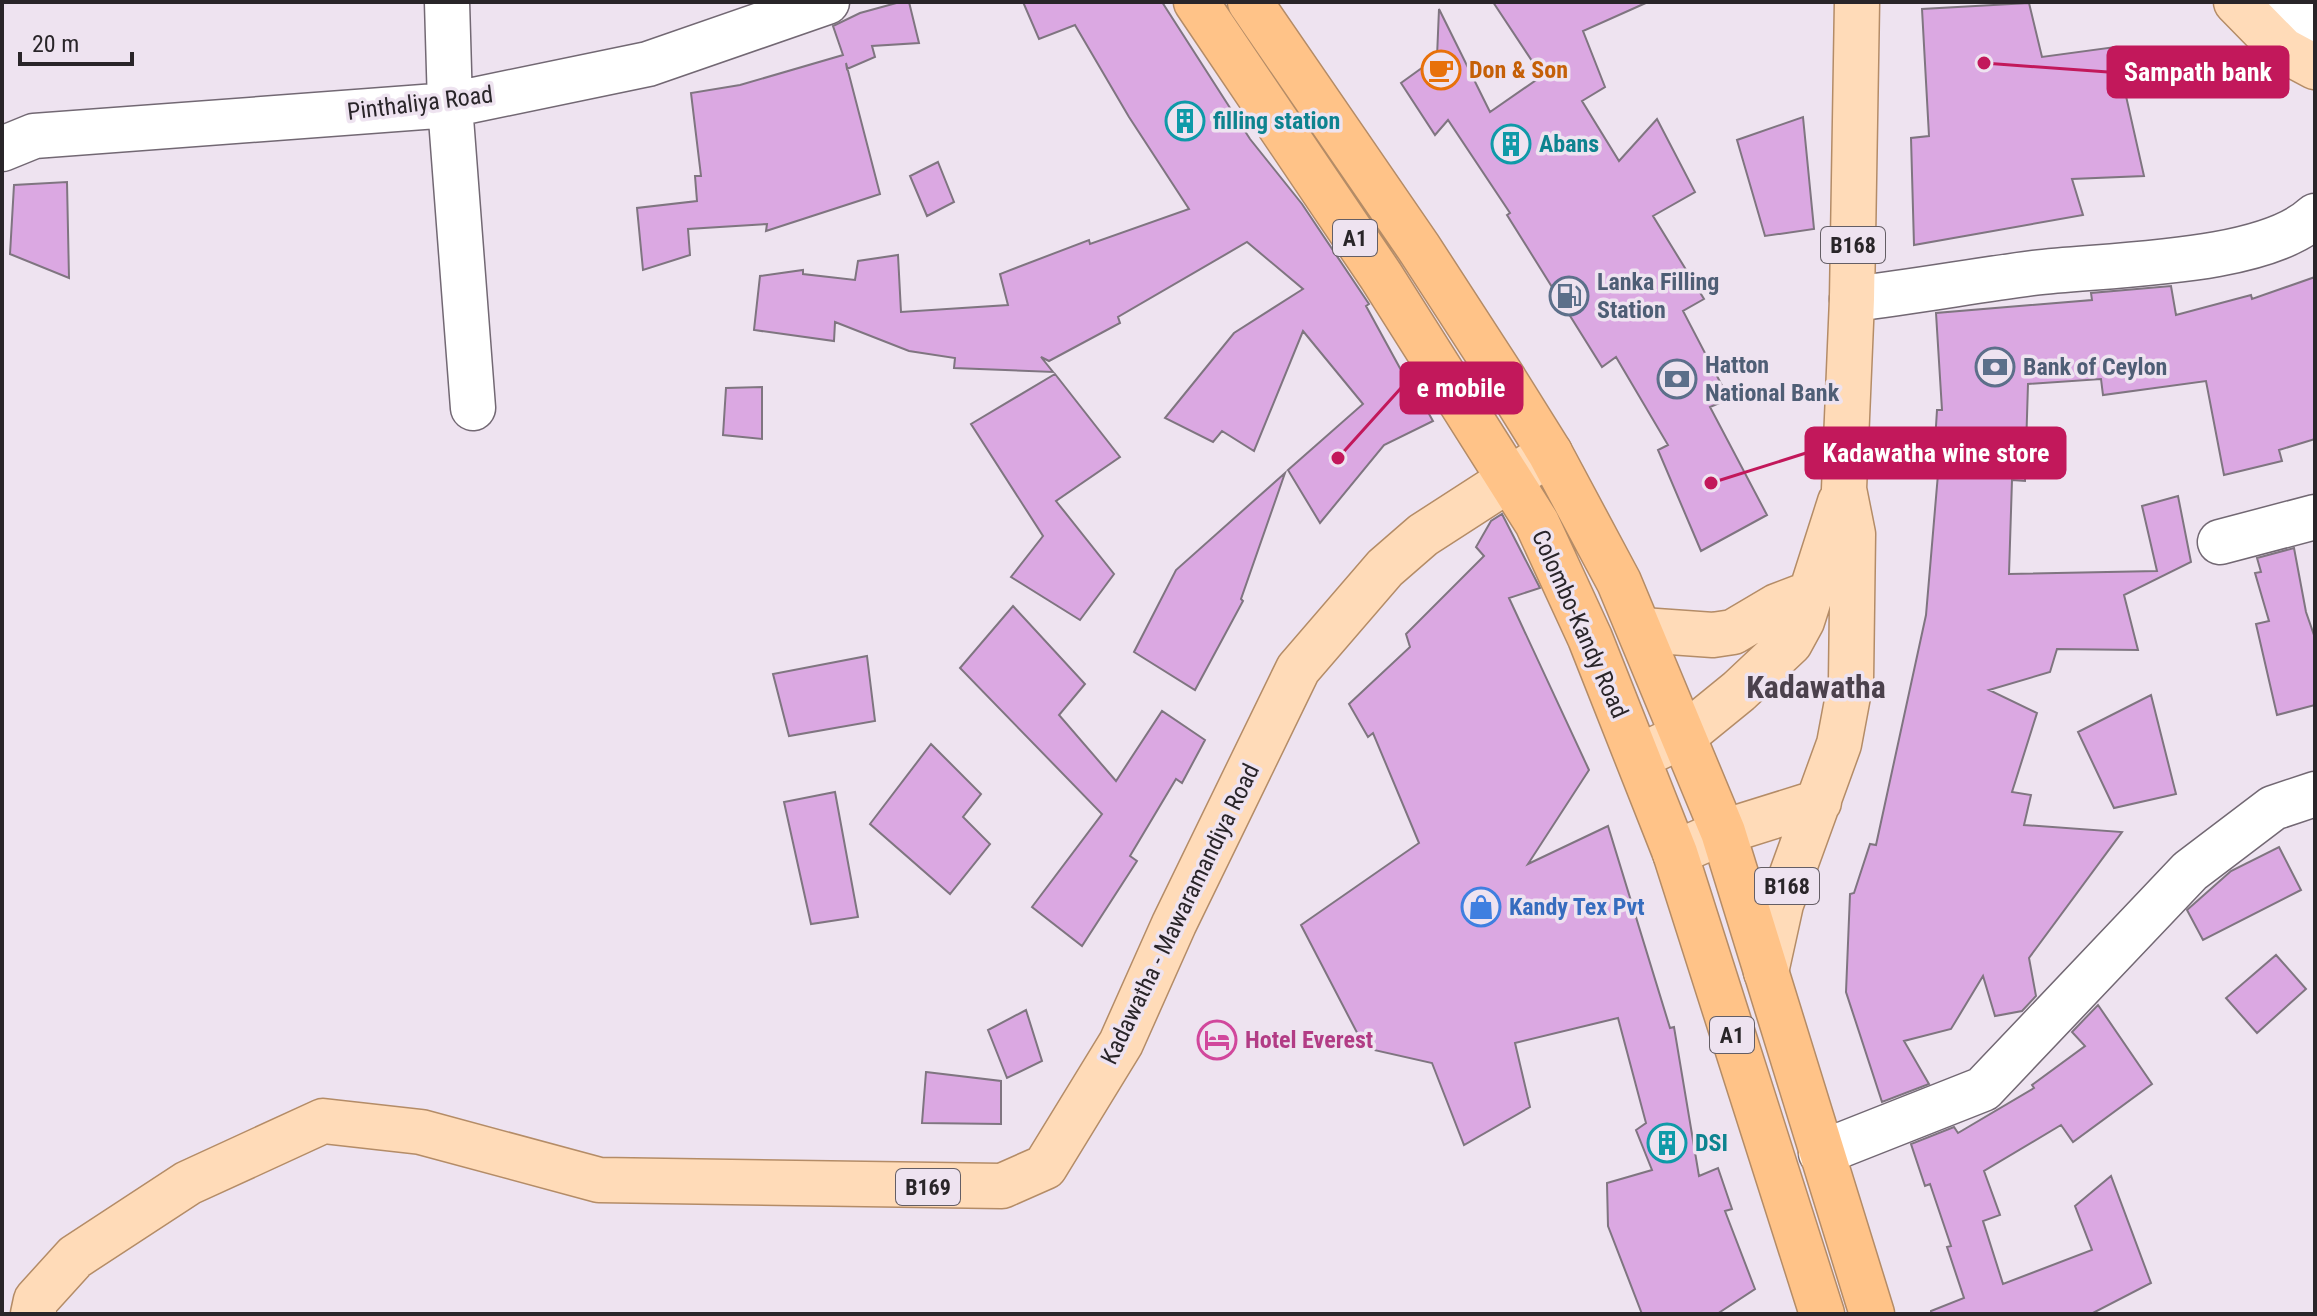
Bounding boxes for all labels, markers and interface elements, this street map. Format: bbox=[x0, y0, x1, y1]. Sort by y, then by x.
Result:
scale bar bbox=[20, 16, 132, 66]
text: 20 m bbox=[32, 30, 79, 58]
callout: Sampath bank bbox=[2108, 47, 2288, 97]
cafe icon: Don & Son bbox=[1420, 49, 1462, 91]
place label: Don & Son bbox=[1469, 56, 1568, 84]
text: Sampath bank bbox=[2124, 57, 2272, 87]
street label: Pinthaliya Road bbox=[346, 80, 494, 126]
building icon: filling station bbox=[1164, 100, 1206, 142]
place label: filling station bbox=[1213, 107, 1340, 135]
building icon: Abans bbox=[1490, 123, 1532, 165]
place label: Abans bbox=[1539, 130, 1599, 158]
road number: A1 bbox=[1333, 220, 1377, 256]
road number: B168 bbox=[1821, 227, 1885, 263]
place label: Lanka Filling Station bbox=[1597, 268, 1719, 324]
fuel station icon: Lanka Filling Station bbox=[1548, 275, 1590, 317]
bank icon: Bank of Ceylon bbox=[1974, 346, 2016, 388]
place label: Hatton National Bank bbox=[1705, 351, 1840, 407]
place label: Bank of Ceylon bbox=[2023, 353, 2167, 381]
bank icon: Hatton National Bank bbox=[1656, 358, 1698, 400]
callout: e mobile bbox=[1401, 363, 1522, 413]
text: e mobile bbox=[1416, 373, 1506, 403]
callout: Kadawatha wine store bbox=[1806, 428, 2065, 478]
text: Kadawatha wine store bbox=[1823, 438, 2049, 468]
street label: Colombo-Kandy Road bbox=[1526, 526, 1634, 722]
district label: Kadawatha bbox=[1746, 668, 1886, 706]
street label: Kadawatha - Mawaramandiya Road bbox=[1095, 759, 1265, 1069]
road number: B168 bbox=[1755, 868, 1819, 904]
shop icon: Kandy Tex Pvt bbox=[1460, 886, 1502, 928]
place label: Kandy Tex Pvt bbox=[1509, 893, 1645, 921]
road number: A1 bbox=[1710, 1017, 1754, 1053]
hotel icon: Hotel Everest bbox=[1196, 1019, 1238, 1061]
place label: Hotel Everest bbox=[1245, 1026, 1373, 1054]
building icon: DSI bbox=[1646, 1122, 1688, 1164]
place label: DSI bbox=[1695, 1129, 1728, 1157]
road number: B169 bbox=[896, 1169, 960, 1205]

